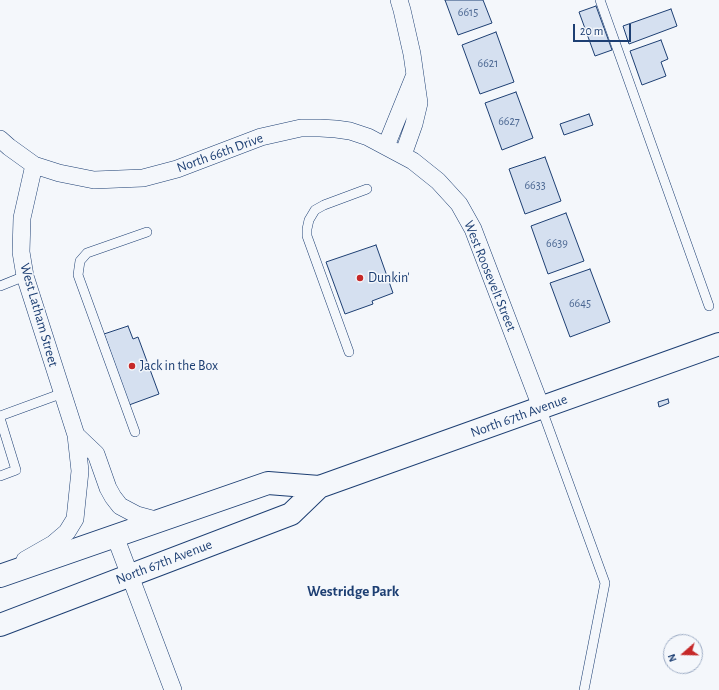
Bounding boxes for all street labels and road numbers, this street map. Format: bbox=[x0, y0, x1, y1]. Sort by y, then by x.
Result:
street label: North 66th Drive bbox=[174, 130, 266, 176]
street label: West Roosevelt Street bbox=[460, 218, 520, 334]
street label: West Latham Street bbox=[16, 261, 62, 369]
street label: North 67th Avenue bbox=[468, 391, 570, 441]
street label: North 67th Avenue bbox=[113, 536, 215, 588]

